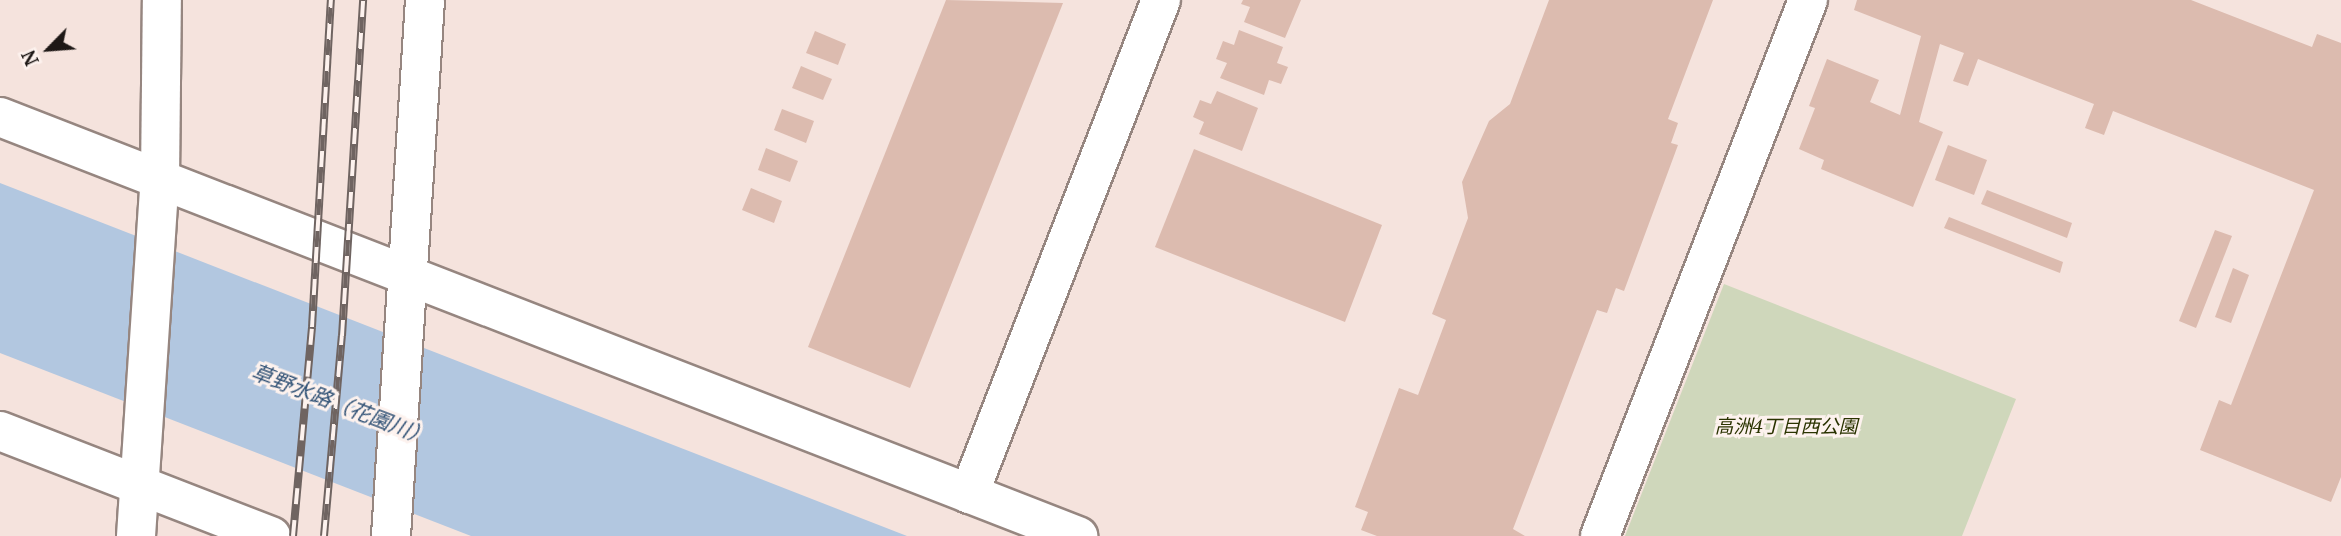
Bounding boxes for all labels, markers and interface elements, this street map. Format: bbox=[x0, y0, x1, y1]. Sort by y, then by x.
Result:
north arrow bbox=[14, 14, 84, 84]
text: N bbox=[15, 46, 44, 70]
water label: 草野水路（花園川） bbox=[248, 358, 434, 450]
park label: 高洲4丁目西公園 bbox=[1715, 415, 1857, 437]

